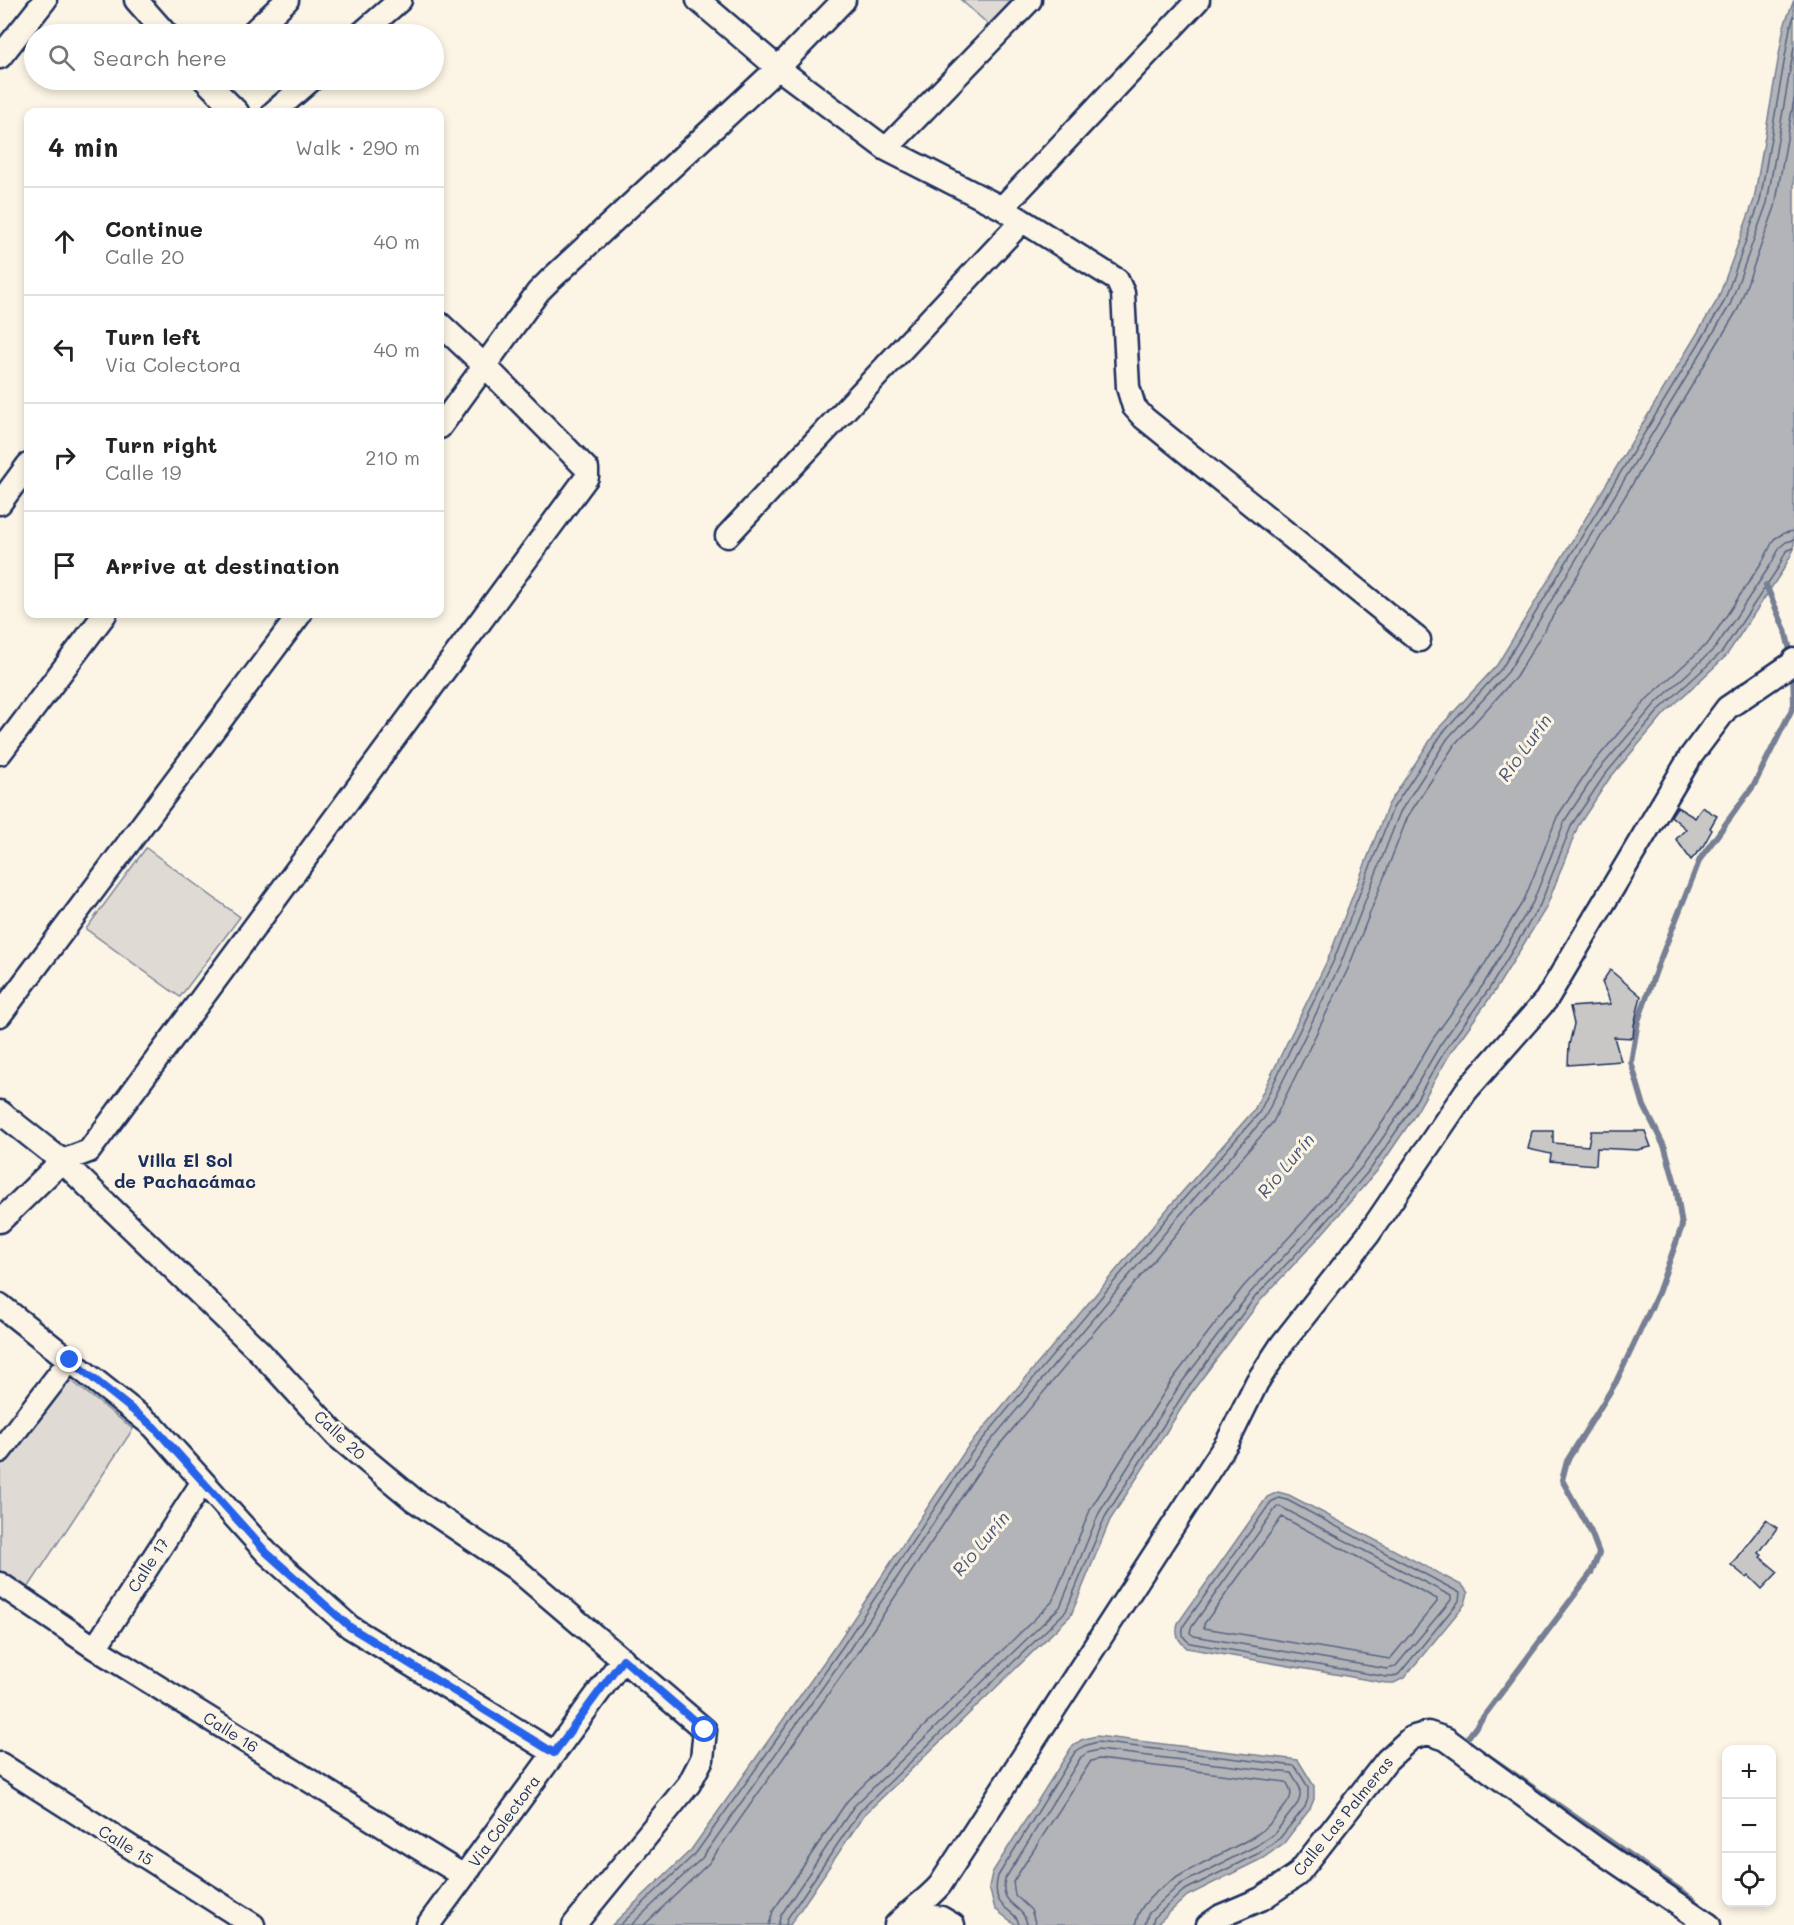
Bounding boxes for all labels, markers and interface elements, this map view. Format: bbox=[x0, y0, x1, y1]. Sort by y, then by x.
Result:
search box bbox=[24, 24, 444, 90]
icon: search bbox=[45, 41, 78, 74]
text: Search here bbox=[93, 43, 227, 72]
text: 4 min bbox=[48, 130, 118, 164]
text: Walk · 290 m bbox=[295, 134, 420, 160]
text: Continue bbox=[105, 214, 203, 243]
icon: ahead bbox=[48, 225, 81, 258]
text: 40 m bbox=[374, 228, 420, 254]
text: Calle 20 bbox=[105, 243, 184, 269]
text: Turn left bbox=[105, 322, 201, 351]
icon: left bbox=[48, 333, 81, 366]
text: 40 m bbox=[374, 336, 420, 362]
text: Via Colectora bbox=[105, 351, 241, 377]
text: Turn right bbox=[105, 430, 217, 459]
icon: right bbox=[48, 441, 81, 474]
text: 210 m bbox=[365, 444, 420, 470]
text: Calle 19 bbox=[105, 459, 181, 485]
icon: arrive bbox=[48, 549, 81, 582]
text: Arrive at destination bbox=[105, 551, 340, 580]
water label: Río Lurín bbox=[1492, 709, 1557, 786]
water label: Río Lurín bbox=[1251, 1128, 1319, 1203]
district label: Villa El Sol de Pachacámac bbox=[114, 1148, 256, 1193]
route end bbox=[56, 1346, 82, 1372]
street label: Calle 20 bbox=[310, 1405, 371, 1464]
water label: Río Lurín bbox=[946, 1506, 1014, 1581]
street label: Calle 17 bbox=[122, 1534, 173, 1596]
street label: Calle 16 bbox=[200, 1706, 263, 1757]
route start bbox=[691, 1716, 717, 1742]
map controls bbox=[1722, 1745, 1776, 1907]
button: + bbox=[1722, 1745, 1776, 1799]
street label: Calle Las Palmeras bbox=[1288, 1752, 1397, 1880]
street label: Via Colectora bbox=[463, 1770, 544, 1871]
button: − bbox=[1722, 1799, 1776, 1853]
street label: Calle 15 bbox=[95, 1820, 158, 1870]
button: locate bbox=[1722, 1853, 1776, 1907]

